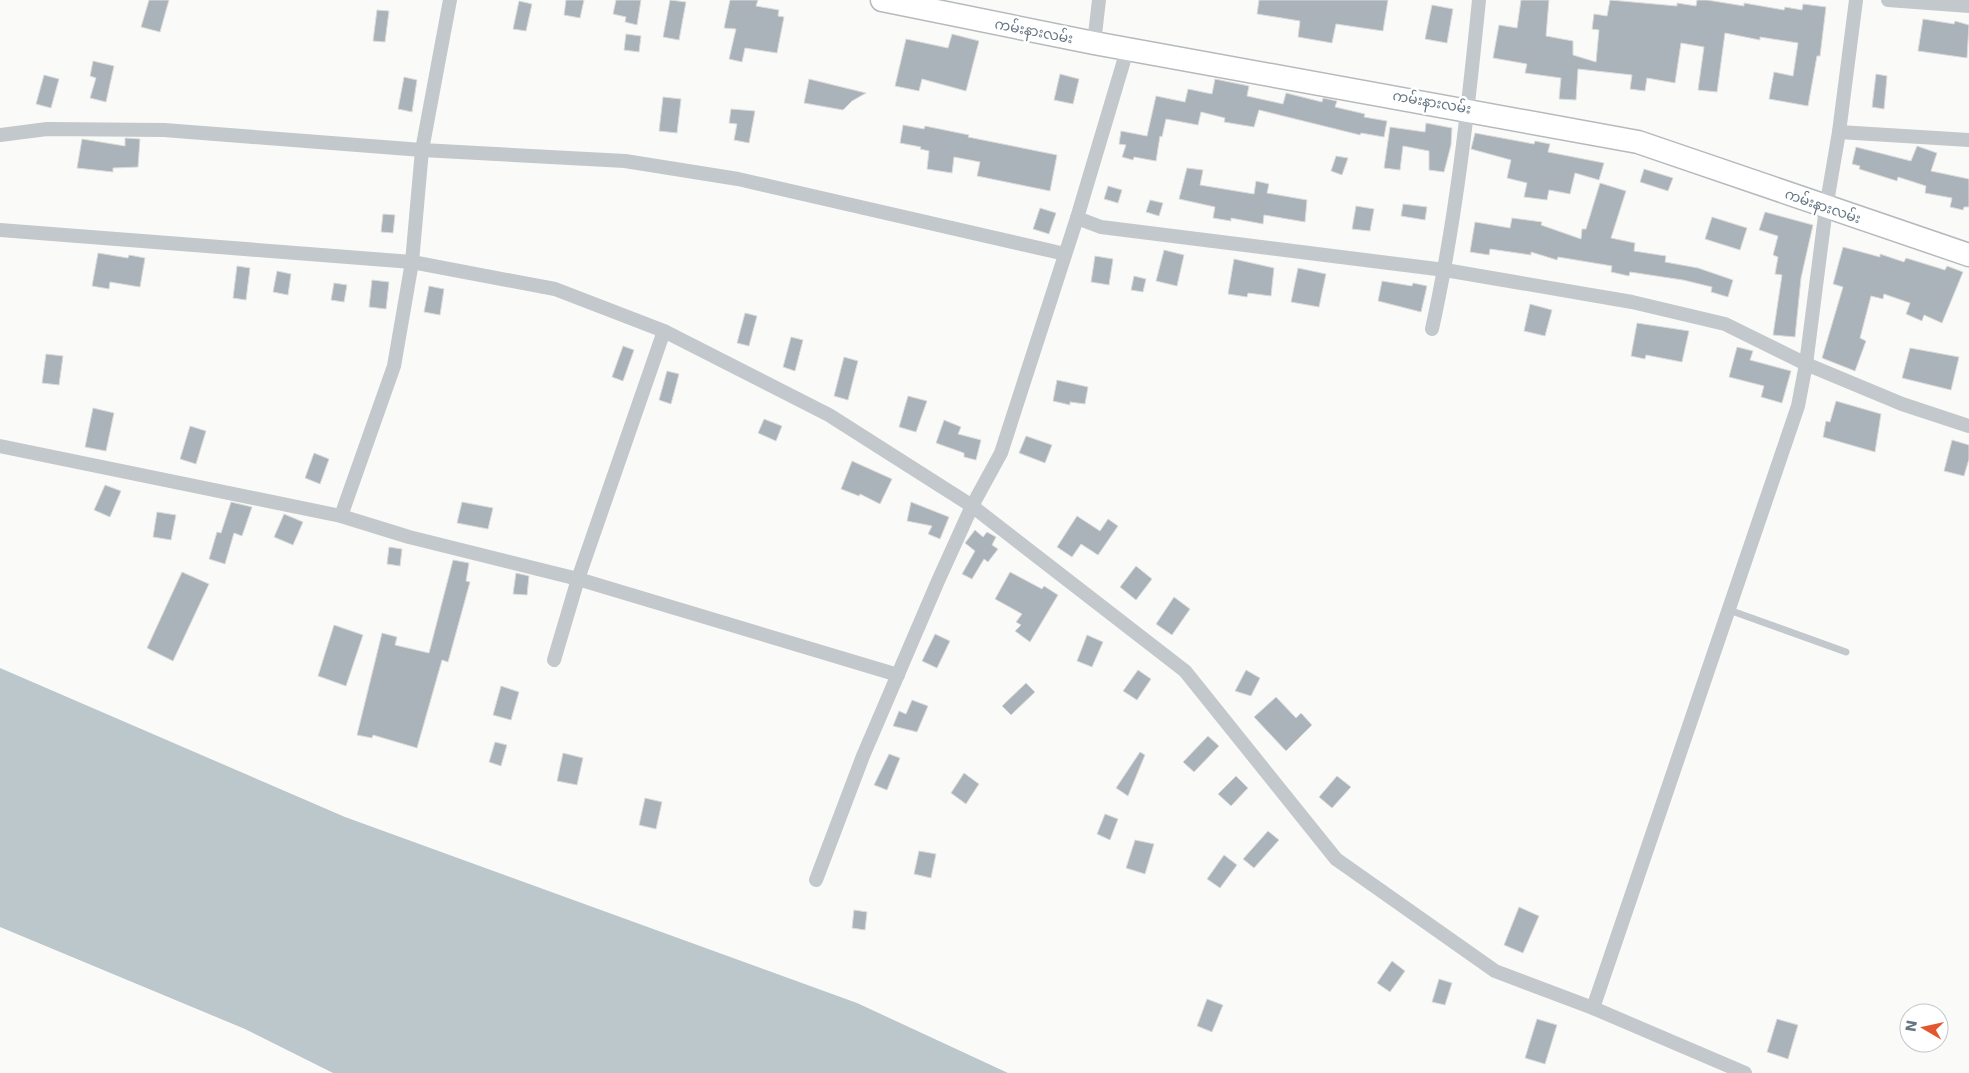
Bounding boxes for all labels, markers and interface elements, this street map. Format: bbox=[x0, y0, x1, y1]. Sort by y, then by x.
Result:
street label: ကမ်းနားလမ်း bbox=[993, 14, 1075, 50]
street label: ကမ်းနားလမ်း bbox=[1391, 85, 1473, 121]
street label: ကမ်းနားလမ်း bbox=[1782, 184, 1864, 230]
north arrow bbox=[1899, 1003, 1949, 1053]
text: N bbox=[1902, 1019, 1920, 1033]

